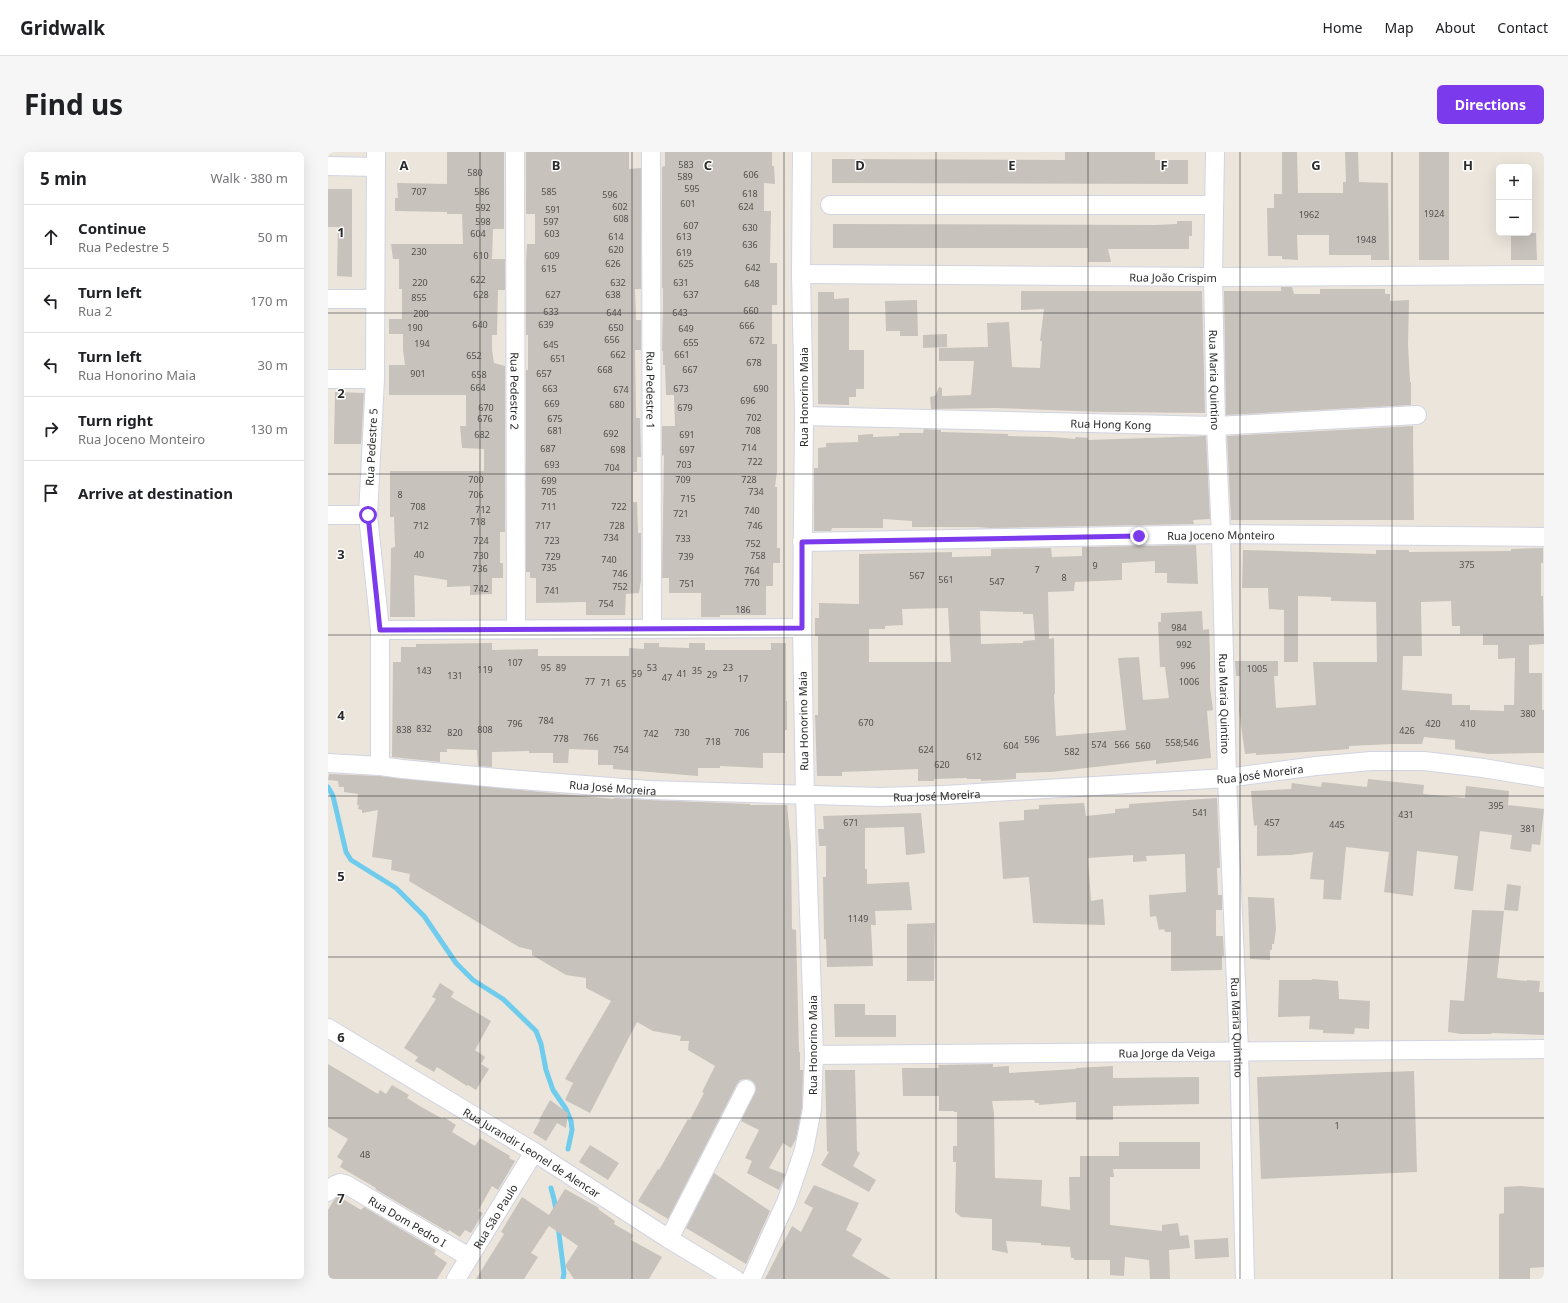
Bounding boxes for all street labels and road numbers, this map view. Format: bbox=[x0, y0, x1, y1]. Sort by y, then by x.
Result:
street label: Rua João Crispim bbox=[1129, 269, 1217, 285]
street label: Rua Maria Quintino bbox=[1207, 329, 1224, 431]
street label: Rua Honorino Maia bbox=[796, 347, 811, 447]
street label: Rua Pedestre 1 bbox=[644, 351, 659, 429]
street label: Rua Pedestre 2 bbox=[508, 352, 523, 430]
street label: Rua Pedestre 5 bbox=[361, 408, 381, 486]
street label: Rua Hong Kong bbox=[1070, 415, 1152, 432]
street label: Rua Joceno Monteiro bbox=[1167, 526, 1275, 543]
street label: Rua Maria Quintino bbox=[1216, 653, 1234, 755]
street label: Rua Honorino Maia bbox=[795, 671, 811, 771]
street label: Rua José Moreira bbox=[1216, 760, 1304, 786]
street label: Rua José Moreira bbox=[569, 776, 657, 798]
street label: Rua José Moreira bbox=[893, 785, 981, 804]
street label: Rua Maria Quintino bbox=[1228, 977, 1247, 1078]
street label: Rua Honorino Maia bbox=[805, 995, 820, 1095]
street label: Rua Jorge da Veiga bbox=[1118, 1044, 1215, 1060]
street label: Rua Jurandir Leonel de Alencar bbox=[461, 1104, 604, 1201]
street label: Rua São Paulo bbox=[469, 1180, 521, 1251]
street label: Rua Dom Pedro I bbox=[366, 1192, 450, 1250]

